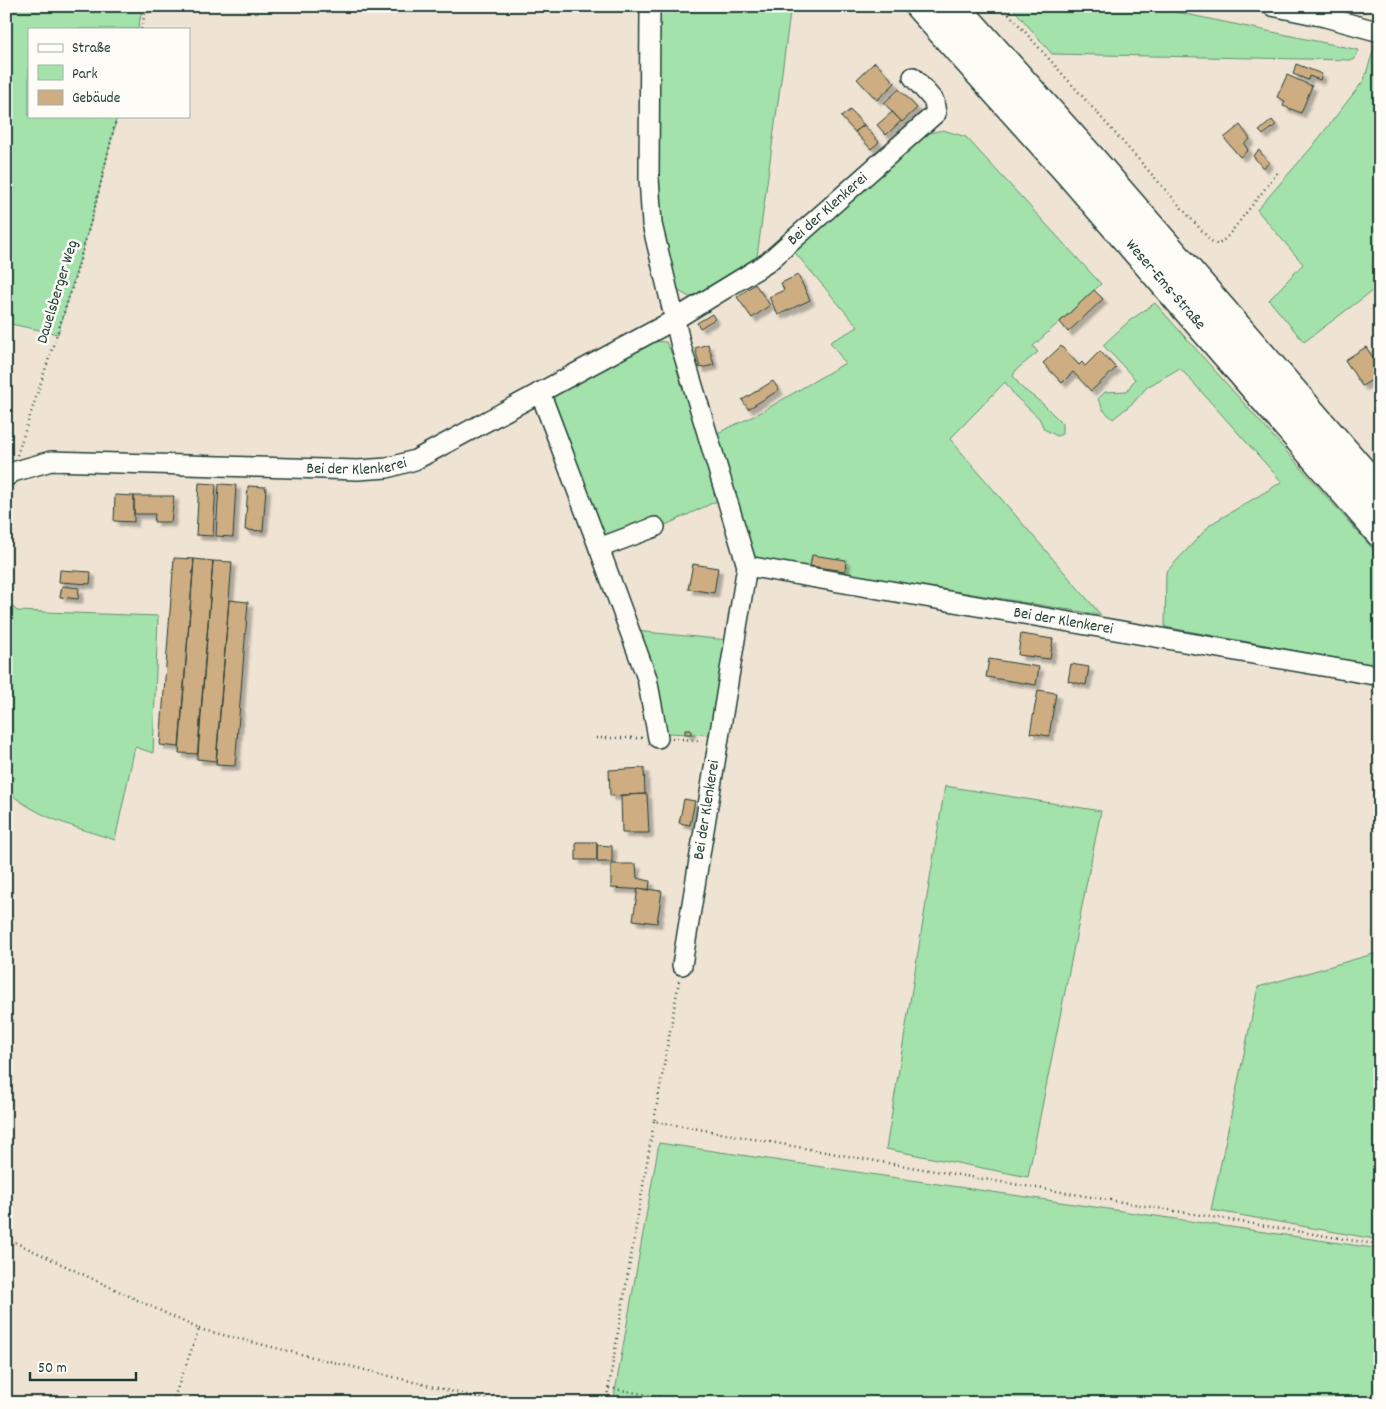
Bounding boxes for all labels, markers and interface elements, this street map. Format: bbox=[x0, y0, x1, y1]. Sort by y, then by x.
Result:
legend bbox=[28, 28, 190, 118]
text: Straße bbox=[72, 38, 111, 60]
text: Park bbox=[72, 64, 98, 86]
text: Gebäude bbox=[72, 88, 121, 110]
street label: Bei der Klenkerei bbox=[782, 167, 873, 251]
street label: Weser-Ems-Straße bbox=[1120, 234, 1211, 335]
street label: Dauelsberger Weg bbox=[31, 237, 85, 347]
street label: Bei der Klenkerei bbox=[306, 451, 409, 482]
street label: Bei der Klenkerei bbox=[1012, 601, 1115, 641]
street label: Bei der Klenkerei bbox=[688, 759, 726, 861]
scale bar bbox=[30, 1349, 136, 1381]
text: 50 m bbox=[38, 1358, 67, 1380]

